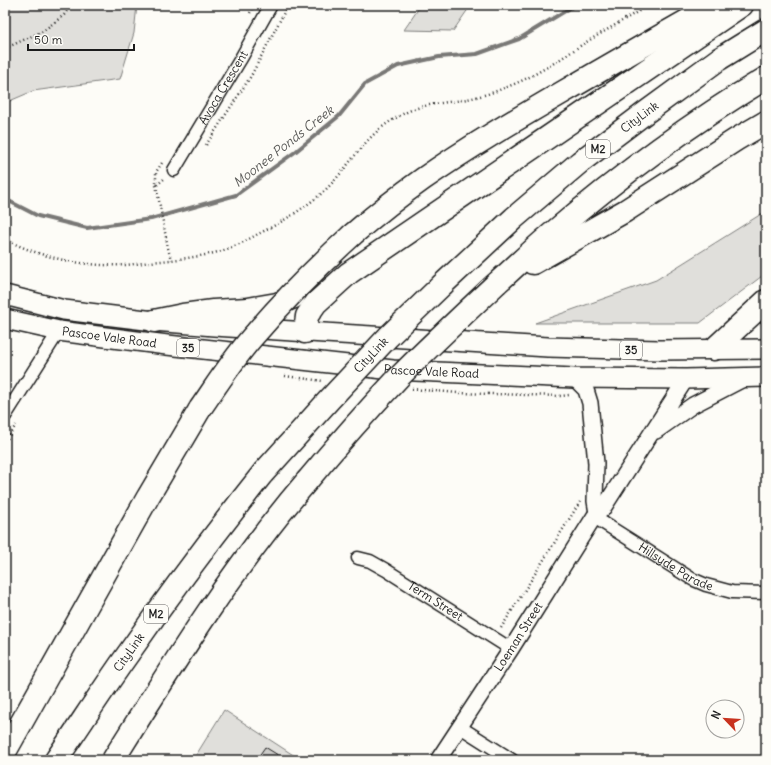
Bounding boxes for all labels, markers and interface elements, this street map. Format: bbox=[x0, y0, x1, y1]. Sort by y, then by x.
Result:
scale bar bbox=[28, 26, 134, 52]
text: 50 m bbox=[34, 32, 63, 47]
street label: Avoca Crescent bbox=[195, 48, 251, 127]
street label: CityLink bbox=[617, 98, 661, 136]
water label: Moonee Ponds Creek bbox=[230, 101, 338, 191]
road number: M2 bbox=[586, 140, 610, 158]
street label: Pascoe Vale Road bbox=[61, 323, 158, 351]
street label: CityLink bbox=[350, 334, 391, 376]
road number: 35 bbox=[177, 339, 199, 357]
road number: 35 bbox=[620, 341, 642, 359]
street label: Pascoe Vale Road bbox=[383, 361, 479, 381]
street label: Hillsyde Parade bbox=[636, 539, 715, 594]
street label: Term Street bbox=[405, 578, 466, 624]
street label: Loeman Street bbox=[490, 599, 545, 674]
road number: M2 bbox=[144, 605, 168, 623]
street label: CityLink bbox=[110, 630, 147, 674]
north arrow bbox=[705, 699, 745, 739]
text: N bbox=[708, 708, 724, 721]

